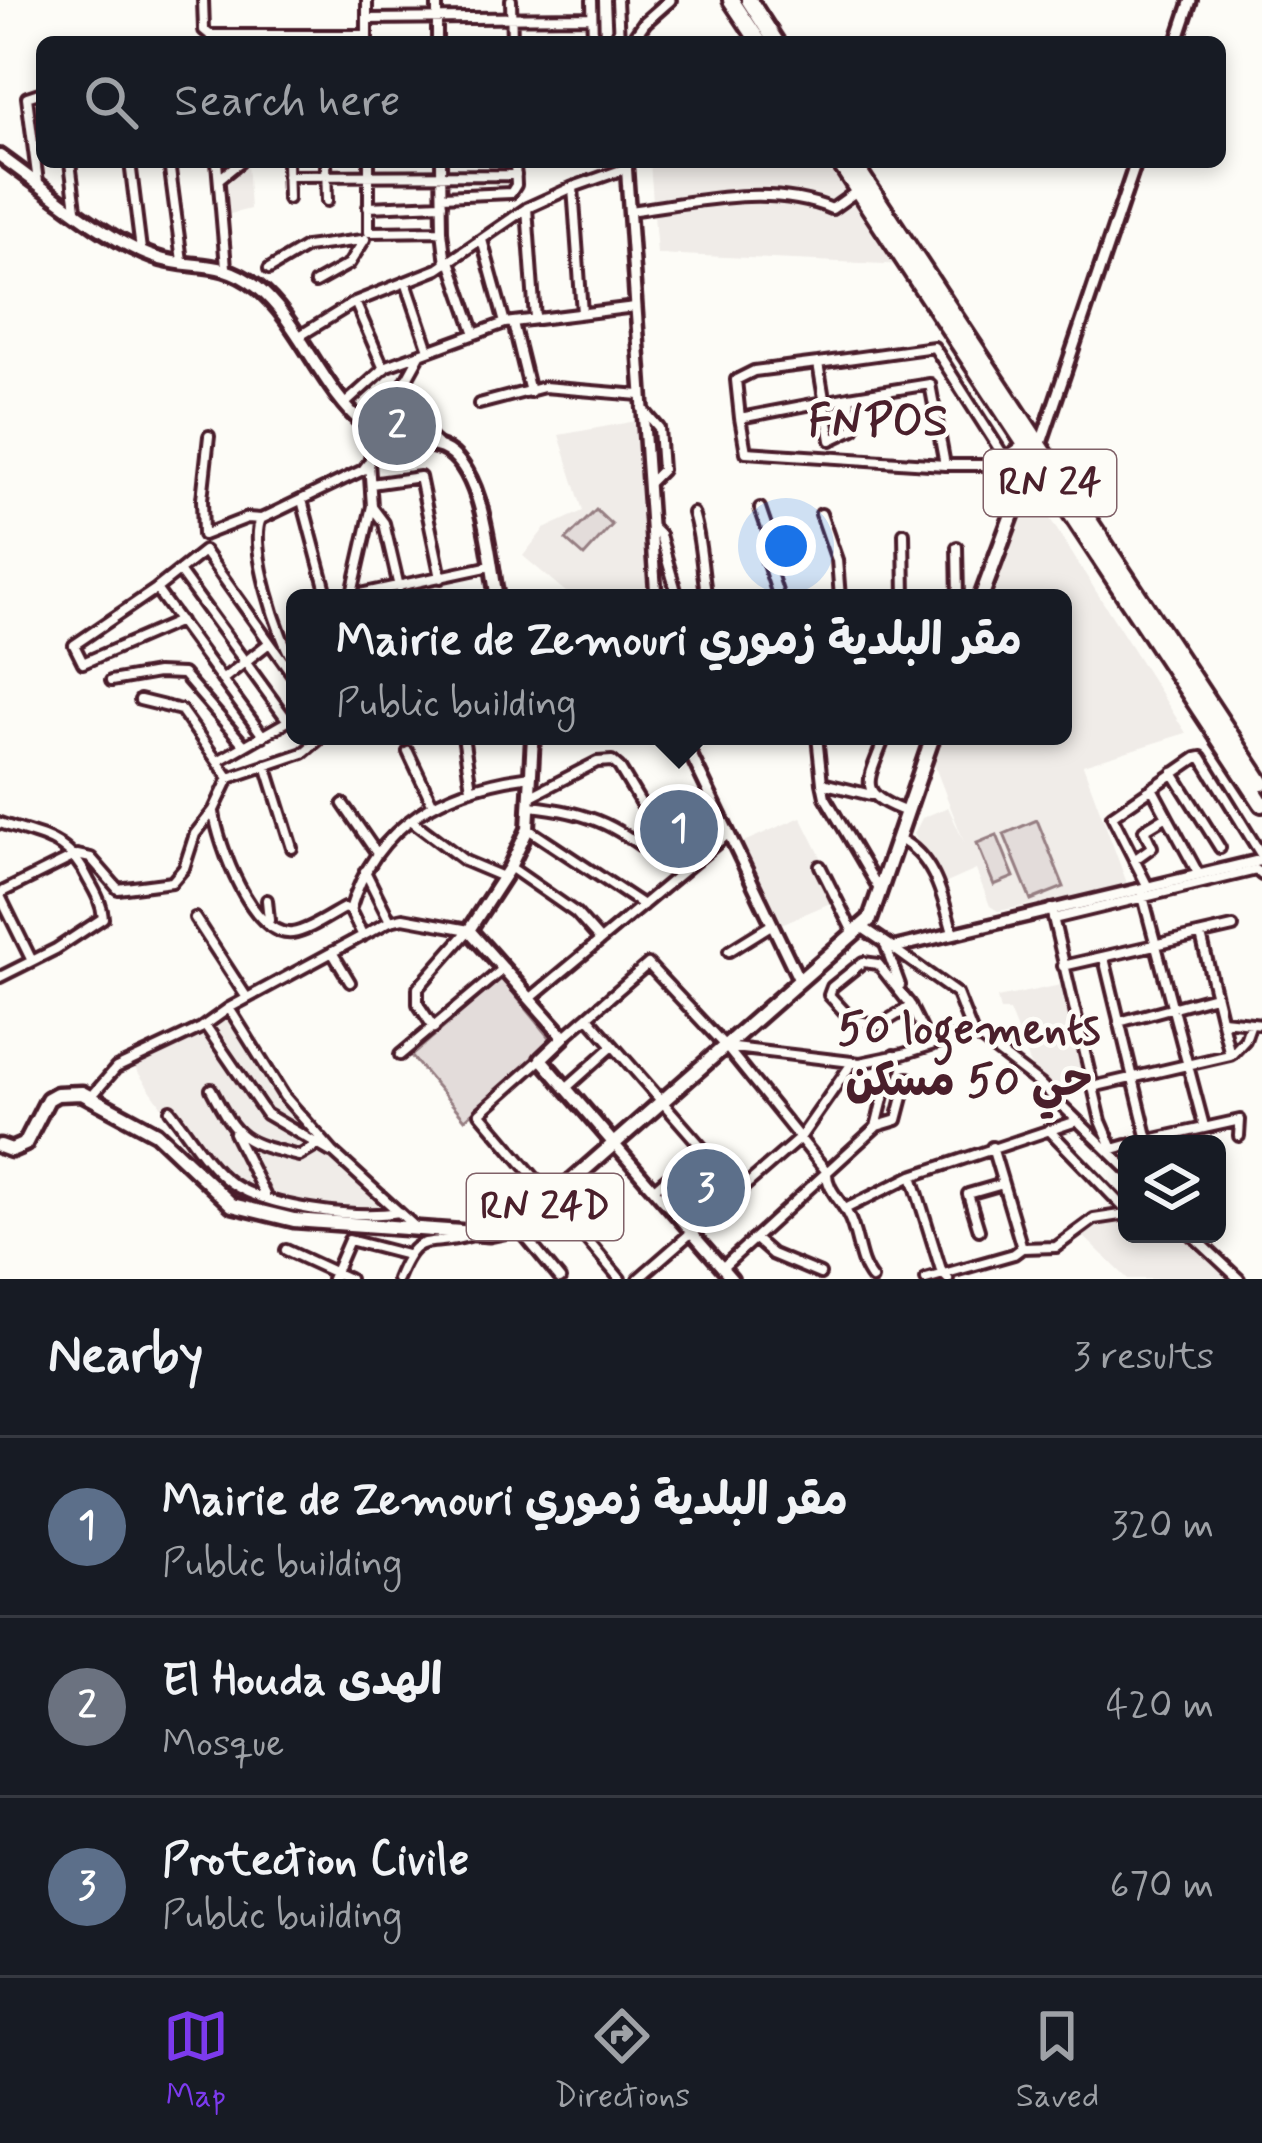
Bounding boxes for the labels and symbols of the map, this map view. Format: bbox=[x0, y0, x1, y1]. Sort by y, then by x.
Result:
pin: 2 bbox=[358, 381, 436, 471]
district label: FNPOS bbox=[808, 393, 948, 452]
road number: RN 24 bbox=[984, 450, 1116, 516]
your location bbox=[756, 516, 816, 576]
pin: 1 bbox=[640, 784, 718, 874]
district label: 50 logements حي 50 مسكن bbox=[838, 1001, 1101, 1120]
pin: 3 bbox=[667, 1143, 745, 1233]
road number: RN 24D bbox=[467, 1174, 623, 1240]

